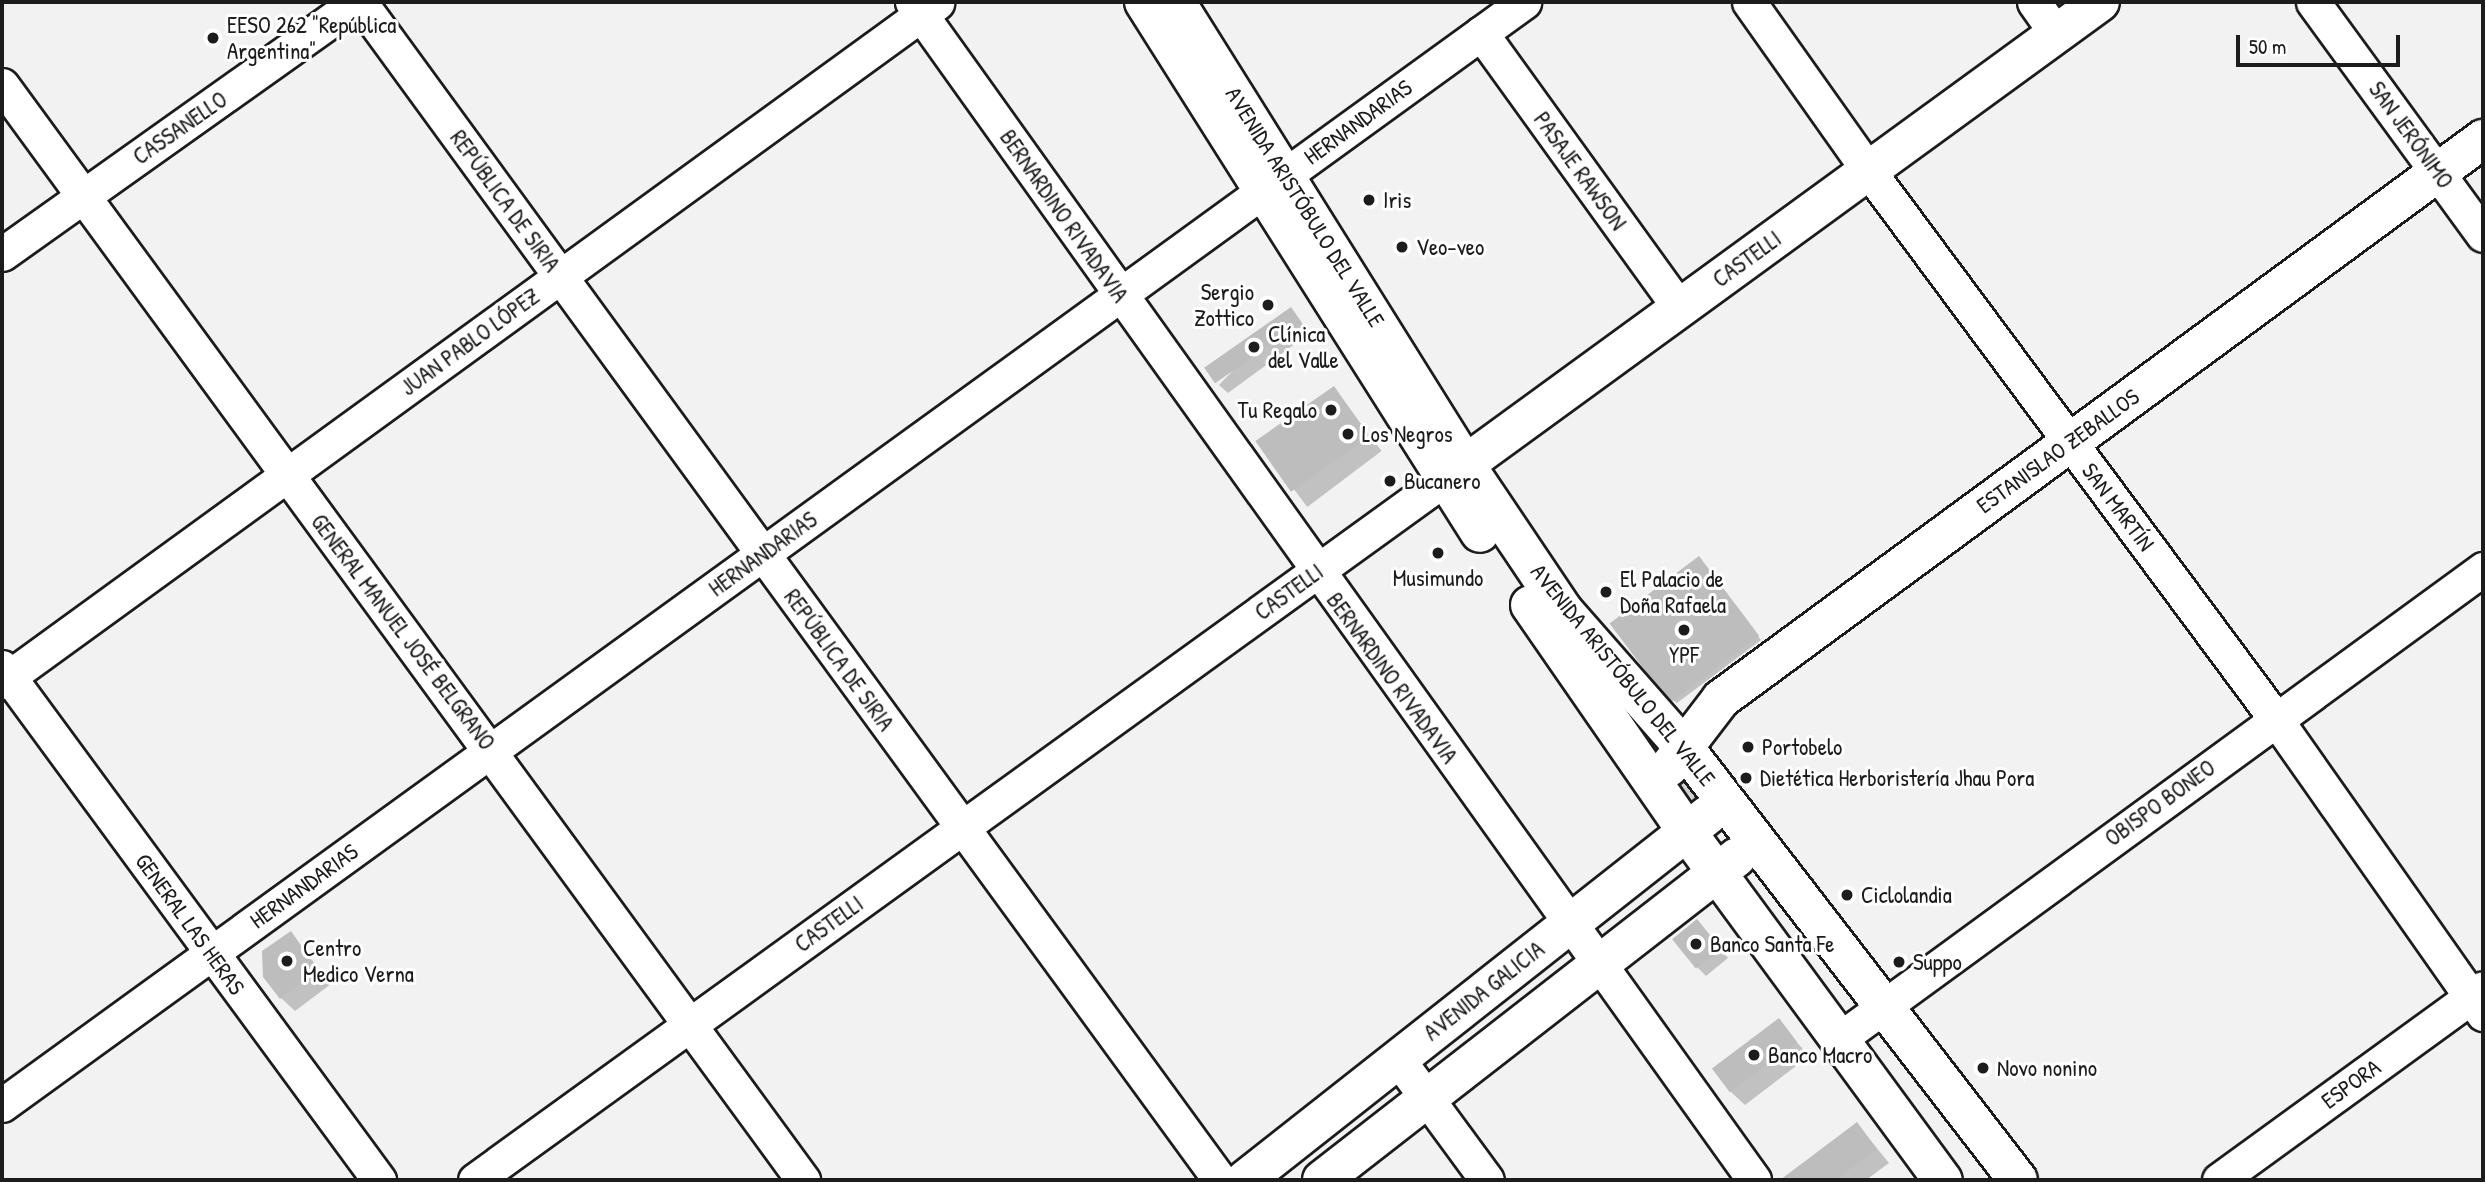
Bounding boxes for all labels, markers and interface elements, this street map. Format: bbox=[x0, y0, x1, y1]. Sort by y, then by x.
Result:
place label: EESO 262 "República Argentina" bbox=[227, 11, 396, 65]
scale bar bbox=[2240, 21, 2404, 65]
marker: EESO 262 "República Argentina" bbox=[205, 30, 221, 46]
text: 50 m bbox=[2249, 32, 2286, 61]
street label: HERNANDARIAS bbox=[1299, 74, 1417, 170]
street label: SAN JERÓNIMO bbox=[2363, 76, 2459, 194]
street label: AVENIDA ARISTÓBULO DEL VALLE bbox=[1220, 82, 1390, 332]
street label: CASSANELLO bbox=[128, 86, 232, 170]
street label: PASAJE RAWSON bbox=[1528, 106, 1632, 236]
street label: BERNARDINO RIVADAVIA bbox=[994, 124, 1134, 308]
street label: REPÚBLICA DE SIRIA bbox=[444, 125, 566, 277]
place label: Iris bbox=[1383, 186, 1411, 214]
marker: Iris bbox=[1361, 192, 1377, 208]
street label: CASTELLI bbox=[1707, 225, 1787, 293]
place label: Veo-veo bbox=[1416, 233, 1484, 261]
marker: Veo-veo bbox=[1394, 239, 1410, 255]
place label: Sergio Zottico bbox=[1194, 278, 1254, 332]
street label: JUAN PABLO LÓPEZ bbox=[395, 282, 545, 402]
marker: Sergio Zottico bbox=[1260, 297, 1276, 313]
place label: Clínica del Valle bbox=[1268, 320, 1339, 374]
marker: Clínica del Valle bbox=[1246, 339, 1262, 355]
street label: ESTANISLAO ZEBALLOS bbox=[1971, 383, 2145, 519]
place label: Tu Regalo bbox=[1238, 396, 1317, 424]
marker: Tu Regalo bbox=[1323, 402, 1339, 418]
place label: Los Negros bbox=[1362, 420, 1453, 448]
marker: Los Negros bbox=[1340, 426, 1356, 442]
street label: SAN MARTÍN bbox=[2076, 458, 2160, 556]
place label: Bucanero bbox=[1404, 467, 1480, 495]
marker: Bucanero bbox=[1382, 473, 1398, 489]
street label: HERNANDARIAS bbox=[704, 506, 822, 602]
street label: GENERAL MANUEL JOSÉ BELGRANO bbox=[305, 509, 501, 755]
marker: Musimundo bbox=[1430, 545, 1446, 561]
street label: CASTELLI bbox=[1249, 558, 1329, 626]
street label: AVENIDA ARISTÓBULO DEL VALLE bbox=[1525, 558, 1721, 792]
place label: Musimundo bbox=[1393, 564, 1483, 592]
place label: El Palacio de Doña Rafaela bbox=[1620, 565, 1726, 619]
street label: REPÚBLICA DE SIRIA bbox=[778, 584, 900, 736]
marker: El Palacio de Doña Rafaela bbox=[1598, 584, 1614, 600]
street label: BERNARDINO RIVADAVIA bbox=[1321, 587, 1463, 769]
marker: YPF bbox=[1676, 622, 1692, 638]
place label: YPF bbox=[1669, 641, 1699, 669]
place label: Portobelo bbox=[1762, 733, 1842, 761]
marker: Portobelo bbox=[1740, 739, 1756, 755]
street label: OBISPO BONEO bbox=[2100, 754, 2220, 852]
place label: Dietética Herboristería Jhau Pora bbox=[1760, 764, 2034, 792]
marker: Dietética Herboristería Jhau Pora bbox=[1738, 770, 1754, 786]
street label: HERNANDARIAS bbox=[245, 838, 363, 934]
street label: GENERAL LAS HERAS bbox=[129, 848, 251, 1000]
place label: Ciclolandia bbox=[1861, 881, 1952, 909]
marker: Ciclolandia bbox=[1839, 887, 1855, 903]
street label: CASTELLI bbox=[789, 890, 869, 958]
place label: Banco Santa Fe bbox=[1710, 930, 1835, 958]
place label: Centro Medico Verna bbox=[303, 934, 414, 988]
street label: AVENIDA GALICIA bbox=[1418, 936, 1550, 1046]
marker: Banco Santa Fe bbox=[1688, 936, 1704, 952]
place label: Suppo bbox=[1913, 948, 1962, 976]
marker: Centro Medico Verna bbox=[277, 951, 297, 971]
marker: Suppo bbox=[1891, 954, 1907, 970]
place label: Banco Macro bbox=[1768, 1041, 1872, 1069]
marker: Banco Macro bbox=[1746, 1047, 1762, 1063]
street label: ESPORA bbox=[2316, 1053, 2386, 1115]
place label: Novo nonino bbox=[1997, 1054, 2097, 1082]
marker: Novo nonino bbox=[1975, 1060, 1991, 1076]

